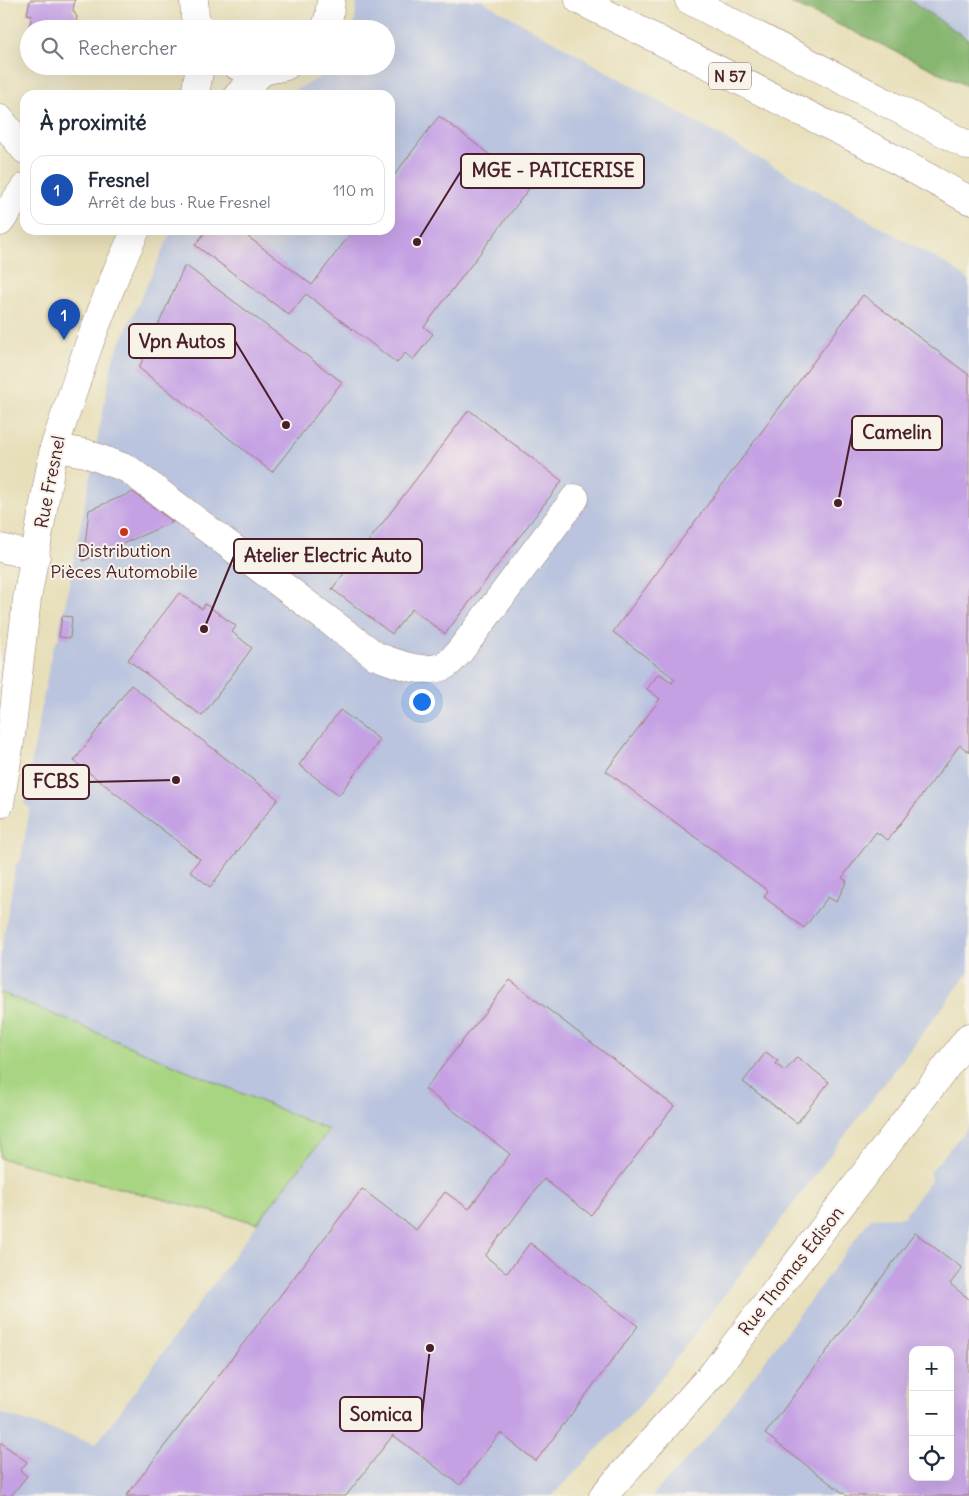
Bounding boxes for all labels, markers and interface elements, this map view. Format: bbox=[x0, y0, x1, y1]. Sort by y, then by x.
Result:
search box bbox=[20, 20, 395, 75]
icon: search bbox=[38, 34, 66, 62]
text: Rechercher bbox=[78, 36, 177, 60]
road number: N 57 bbox=[709, 62, 751, 90]
text: À proximité bbox=[40, 109, 147, 136]
callout: MGE - PATICERISE bbox=[461, 154, 644, 188]
text: MGE - PATICERISE bbox=[471, 158, 635, 182]
text: Fresnel bbox=[88, 168, 150, 192]
text: 1 bbox=[54, 180, 60, 200]
text: 110 m bbox=[333, 180, 374, 200]
text: Arrêt de bus · Rue Fresnel bbox=[88, 192, 271, 212]
pin: 1 bbox=[48, 299, 80, 340]
callout: Vpn Autos bbox=[129, 324, 235, 358]
text: Vpn Autos bbox=[139, 329, 226, 353]
callout: Camelin bbox=[852, 416, 942, 450]
text: Camelin bbox=[862, 420, 932, 444]
street label: Rue Fresnel bbox=[29, 434, 70, 530]
marker: Distribution Pièces Automobile bbox=[118, 526, 130, 538]
place label: Distribution Pièces Automobile bbox=[50, 539, 198, 583]
callout: Atelier Electric Auto bbox=[234, 539, 422, 573]
text: Atelier Electric Auto bbox=[244, 543, 412, 567]
your location bbox=[409, 689, 435, 715]
callout: FCBS bbox=[23, 765, 89, 799]
text: FCBS bbox=[33, 769, 80, 793]
street label: Rue Thomas Edison bbox=[733, 1201, 848, 1340]
map controls bbox=[909, 1346, 954, 1481]
button: + bbox=[909, 1346, 954, 1391]
button: − bbox=[909, 1391, 954, 1436]
callout: Somica bbox=[340, 1397, 422, 1431]
text: Somica bbox=[350, 1402, 412, 1426]
button: locate bbox=[909, 1436, 954, 1481]

